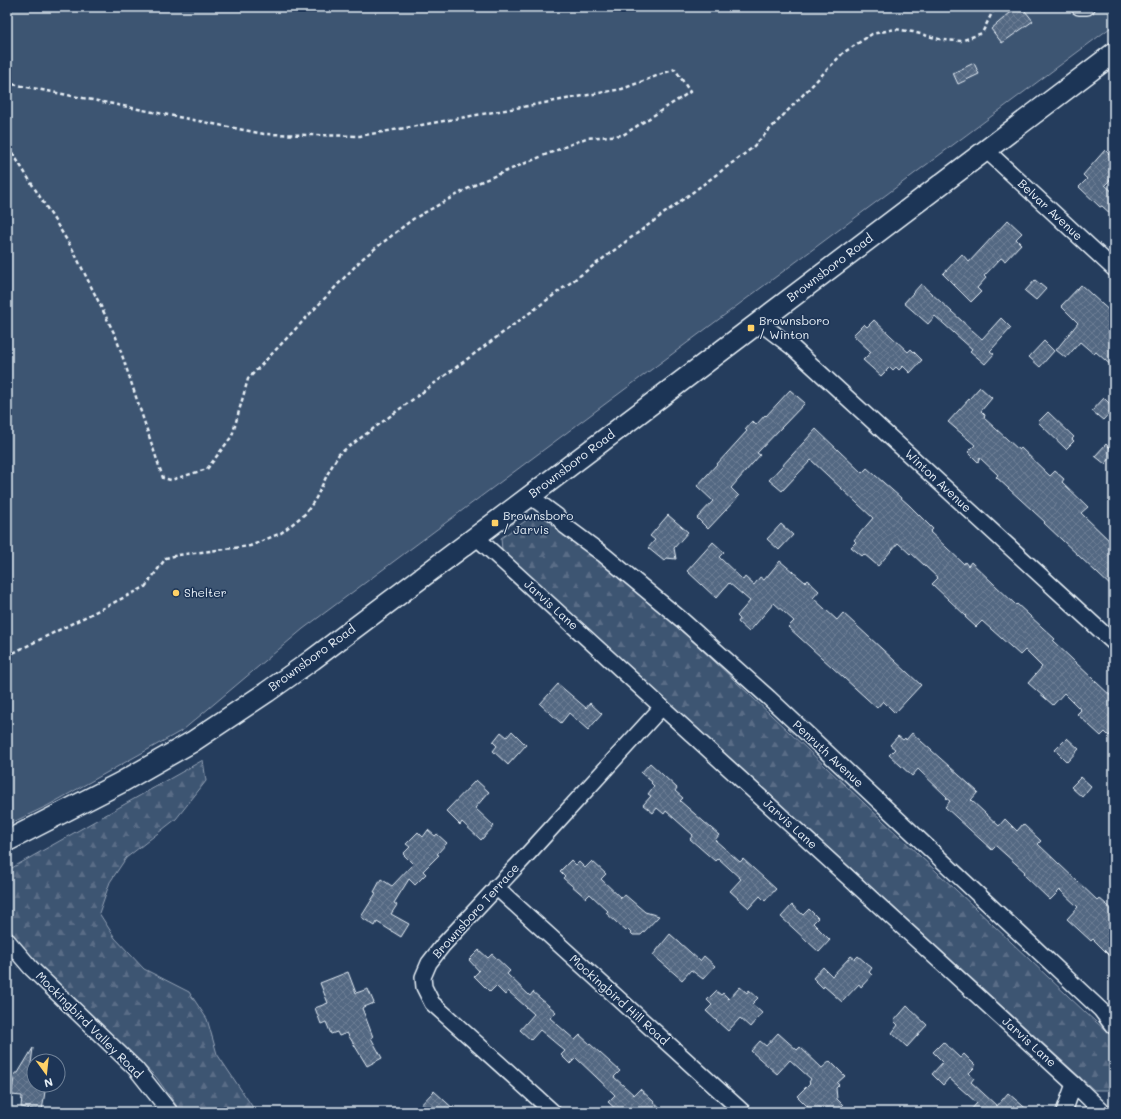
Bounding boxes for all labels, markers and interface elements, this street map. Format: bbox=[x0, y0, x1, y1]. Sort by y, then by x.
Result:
street label: Belvar Avenue bbox=[1015, 175, 1087, 243]
street label: Brownsboro Road bbox=[783, 229, 876, 305]
place label: Brownsboro / Winton bbox=[759, 312, 829, 342]
marker: Brownsboro / Winton bbox=[746, 323, 756, 333]
street label: Brownsboro Road bbox=[525, 425, 618, 501]
street label: Winton Avenue bbox=[902, 445, 975, 515]
place label: Brownsboro / Jarvis bbox=[503, 507, 573, 537]
marker: Brownsboro / Jarvis bbox=[490, 518, 500, 528]
street label: Jarvis Lane bbox=[521, 576, 582, 633]
place label: Shelter bbox=[184, 584, 227, 600]
marker: Shelter bbox=[171, 588, 181, 598]
street label: Brownsboro Road bbox=[265, 620, 359, 694]
street label: Penruth Avenue bbox=[790, 716, 868, 790]
street label: Jarvis Lane bbox=[760, 795, 821, 852]
street label: Brownsboro Terrace bbox=[428, 860, 522, 961]
street label: Mockingbird Hill Road bbox=[567, 950, 673, 1048]
street label: Mockingbird Valley Road bbox=[33, 967, 147, 1081]
street label: Jarvis Lane bbox=[999, 1013, 1060, 1070]
north arrow bbox=[26, 1053, 66, 1093]
text: N bbox=[43, 1075, 55, 1091]

